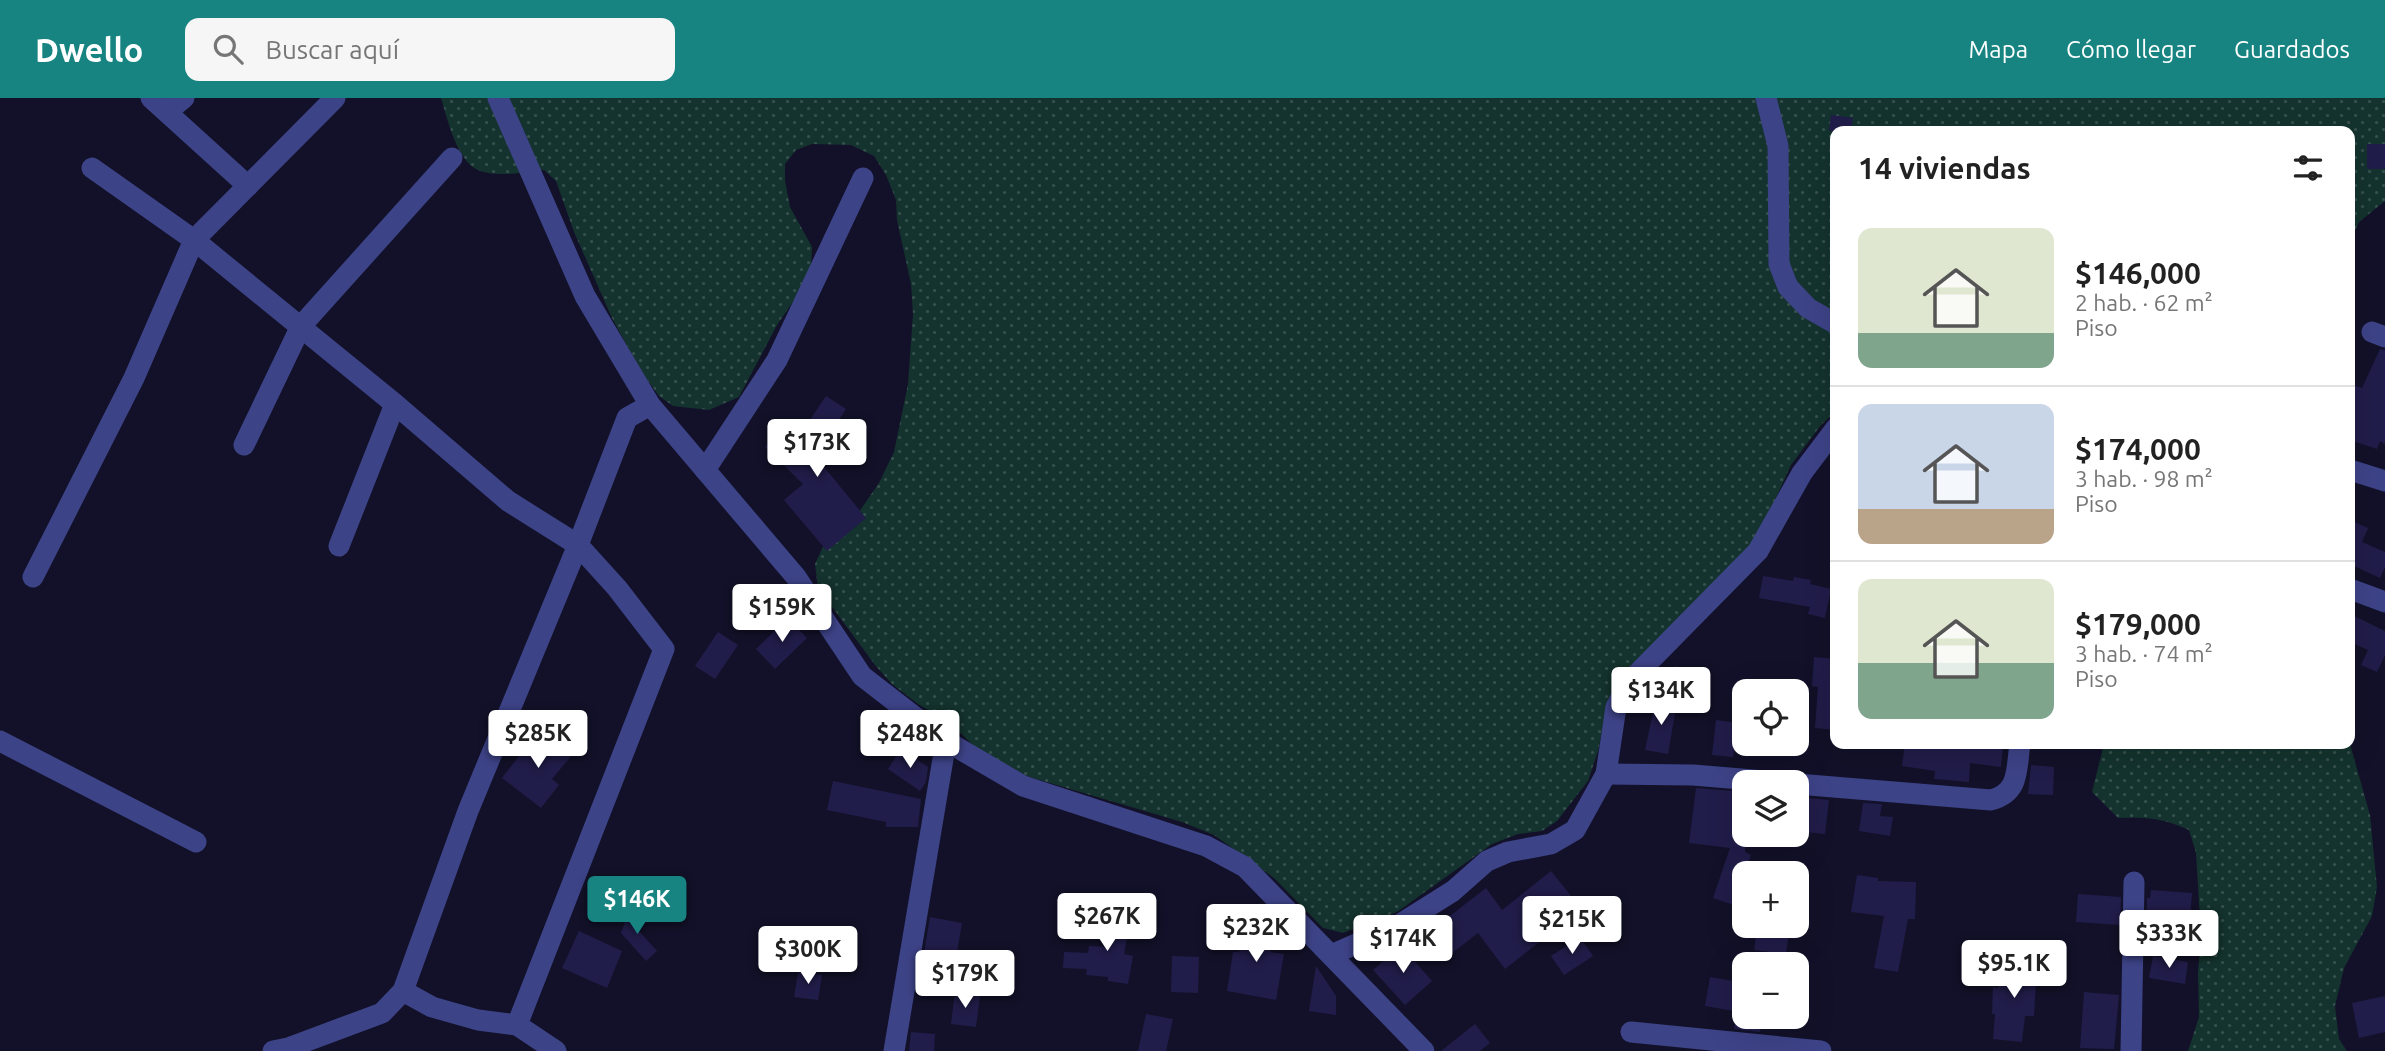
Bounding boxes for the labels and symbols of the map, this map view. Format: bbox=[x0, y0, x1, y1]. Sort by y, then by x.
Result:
pin: $173K bbox=[768, 420, 866, 479]
pin: $159K bbox=[733, 584, 831, 644]
pin: $134K bbox=[1612, 668, 1710, 727]
pin: $285K bbox=[489, 710, 587, 770]
pin: $248K bbox=[861, 710, 959, 770]
pin: $146K bbox=[588, 876, 686, 936]
pin: $267K bbox=[1058, 894, 1156, 953]
pin: $215K bbox=[1523, 896, 1621, 956]
pin: $232K bbox=[1207, 904, 1305, 964]
pin: $333K bbox=[2120, 910, 2218, 970]
pin: $174K bbox=[1354, 916, 1452, 975]
pin: $300K bbox=[759, 926, 857, 986]
pin: $95.1K bbox=[1957, 940, 2071, 1000]
pin: $179K bbox=[916, 950, 1014, 1010]

